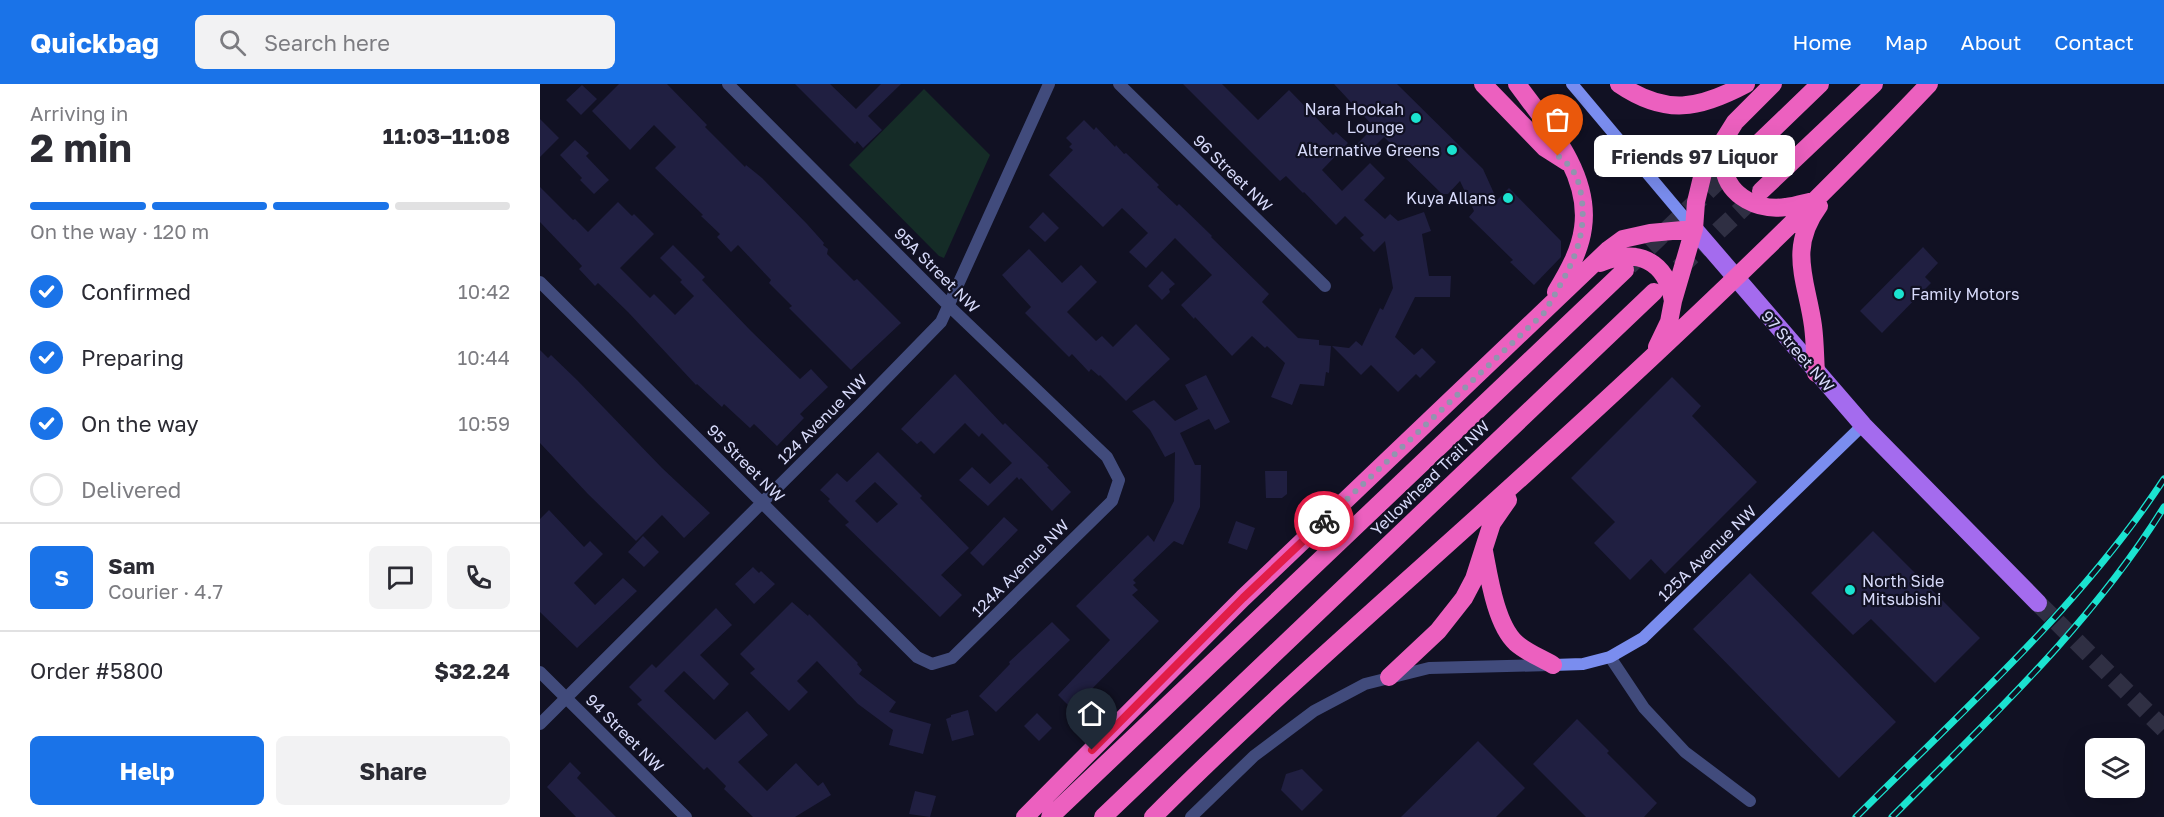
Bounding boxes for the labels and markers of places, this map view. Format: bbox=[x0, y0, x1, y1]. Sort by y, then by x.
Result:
pin bbox=[1532, 94, 1583, 156]
place label: Nara Hookah Lounge bbox=[1305, 99, 1404, 137]
marker: Nara Hookah Lounge bbox=[1409, 111, 1423, 125]
callout: Friends 97 Liquor bbox=[1594, 135, 1795, 177]
place label: Alternative Greens bbox=[1297, 140, 1440, 160]
marker: Alternative Greens bbox=[1445, 143, 1459, 157]
place label: Kuya Allans bbox=[1406, 188, 1496, 208]
marker: Kuya Allans bbox=[1501, 191, 1515, 205]
place label: Family Motors bbox=[1911, 284, 2020, 304]
marker: Family Motors bbox=[1892, 287, 1906, 301]
place label: North Side Mitsubishi bbox=[1862, 571, 1944, 609]
marker: North Side Mitsubishi bbox=[1843, 583, 1857, 597]
pin bbox=[1066, 688, 1117, 750]

